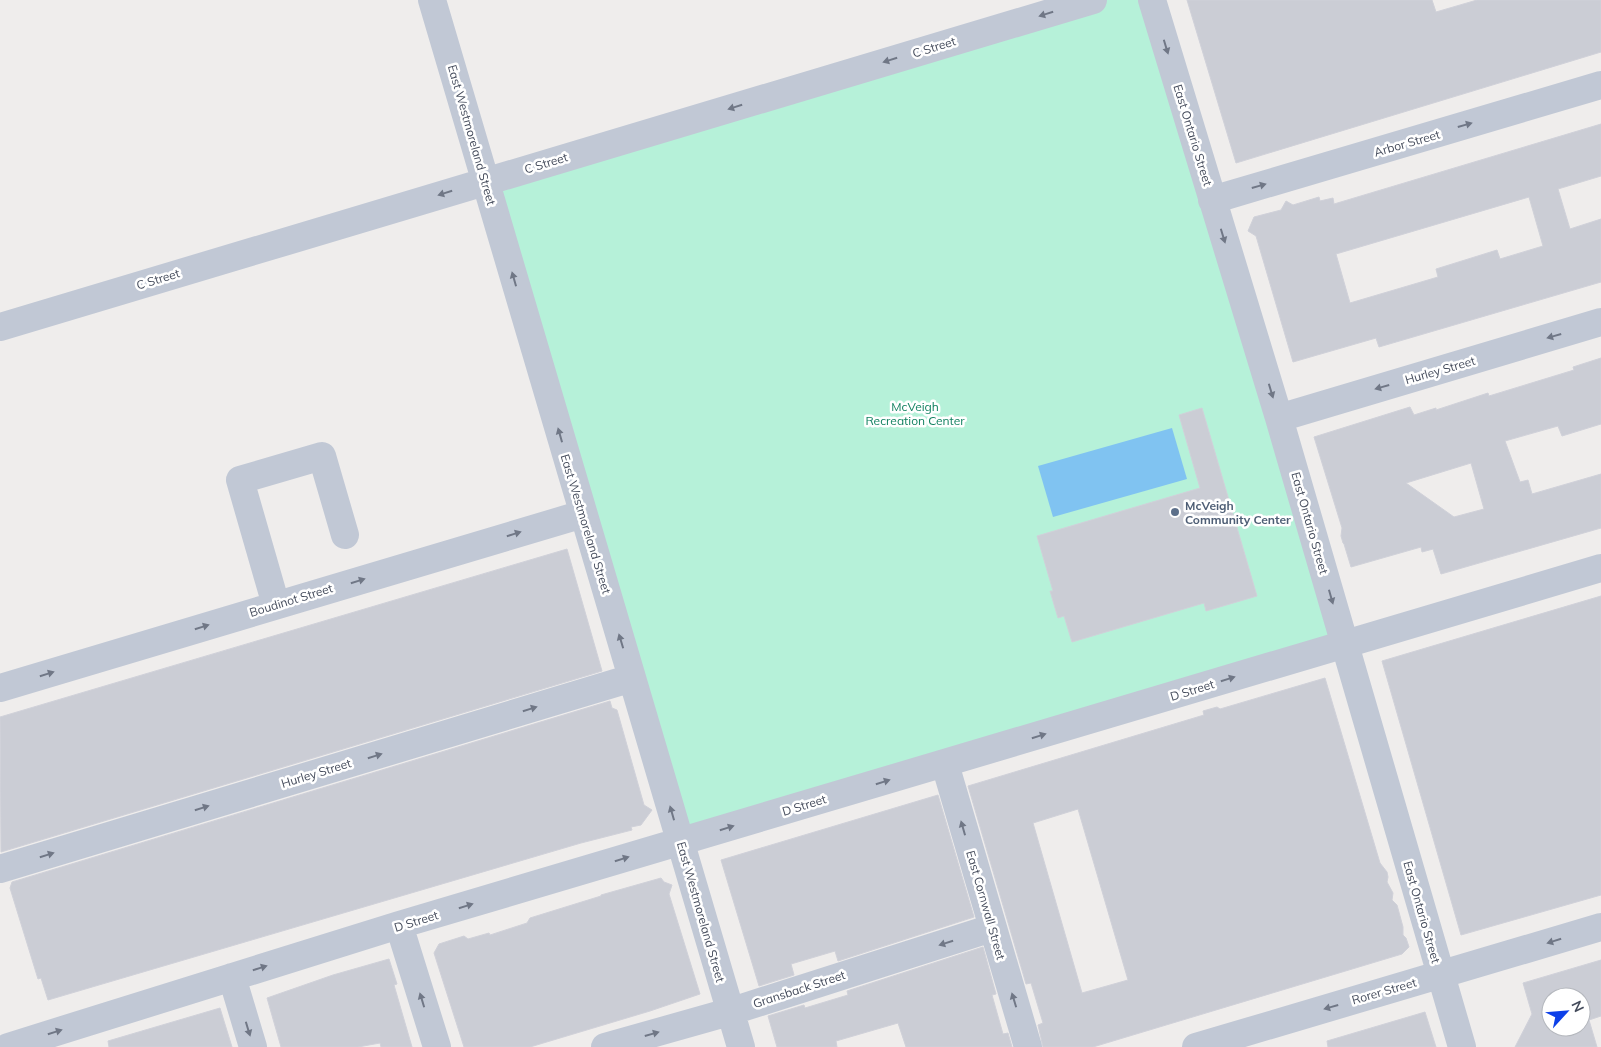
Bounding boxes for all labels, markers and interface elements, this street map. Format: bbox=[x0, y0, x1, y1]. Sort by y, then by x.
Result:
one-way arrow bbox=[1038, 10, 1053, 18]
street label: C Street bbox=[911, 33, 957, 61]
one-way arrow bbox=[1163, 39, 1171, 54]
one-way arrow bbox=[883, 57, 898, 65]
street label: East Westmoreland Street bbox=[445, 63, 499, 207]
street label: East Ontario Street bbox=[1170, 82, 1216, 188]
one-way arrow bbox=[727, 103, 742, 111]
one-way arrow bbox=[1458, 121, 1473, 129]
street label: Arbor Street bbox=[1372, 126, 1442, 160]
street label: C Street bbox=[523, 149, 569, 177]
one-way arrow bbox=[1252, 182, 1267, 190]
one-way arrow bbox=[437, 190, 452, 198]
one-way arrow bbox=[1220, 228, 1228, 243]
street label: C Street bbox=[135, 265, 181, 293]
one-way arrow bbox=[509, 271, 517, 286]
one-way arrow bbox=[1547, 333, 1562, 341]
street label: Hurley Street bbox=[1403, 353, 1477, 387]
one-way arrow bbox=[1267, 384, 1275, 399]
one-way arrow bbox=[1374, 384, 1389, 392]
park label: McVeigh Recreation Center bbox=[865, 399, 965, 428]
one-way arrow bbox=[555, 427, 563, 442]
street label: East Westmoreland Street bbox=[558, 452, 614, 596]
street label: East Ontario Street bbox=[1288, 470, 1332, 576]
place label: McVeigh Community Center bbox=[1185, 498, 1291, 527]
marker: McVeigh Community Center bbox=[1169, 506, 1181, 518]
one-way arrow bbox=[506, 530, 521, 538]
one-way arrow bbox=[351, 576, 366, 584]
street label: Boudinot Street bbox=[248, 580, 334, 620]
one-way arrow bbox=[1328, 590, 1336, 605]
one-way arrow bbox=[195, 623, 210, 631]
one-way arrow bbox=[617, 633, 624, 648]
one-way arrow bbox=[39, 669, 54, 677]
one-way arrow bbox=[1221, 675, 1236, 683]
street label: D Street bbox=[1168, 676, 1216, 704]
one-way arrow bbox=[523, 704, 538, 712]
one-way arrow bbox=[1032, 731, 1047, 739]
one-way arrow bbox=[367, 751, 382, 759]
street label: Hurley Street bbox=[279, 755, 353, 791]
one-way arrow bbox=[876, 777, 891, 785]
street label: D Street bbox=[780, 791, 828, 819]
one-way arrow bbox=[195, 803, 210, 811]
one-way arrow bbox=[668, 806, 676, 821]
one-way arrow bbox=[959, 820, 967, 835]
one-way arrow bbox=[720, 824, 735, 832]
street label: East Westmoreland Street bbox=[674, 840, 728, 984]
street label: East Cornwall Street bbox=[963, 849, 1009, 961]
one-way arrow bbox=[39, 850, 54, 858]
one-way arrow bbox=[614, 855, 629, 863]
street label: East Ontario Street bbox=[1400, 859, 1444, 965]
one-way arrow bbox=[458, 901, 473, 909]
street label: D Street bbox=[392, 907, 440, 935]
one-way arrow bbox=[1547, 937, 1562, 945]
one-way arrow bbox=[938, 939, 953, 947]
one-way arrow bbox=[253, 964, 268, 972]
street label: Gransback Street bbox=[751, 967, 847, 1011]
street label: Rorer Street bbox=[1350, 975, 1418, 1007]
north arrow bbox=[1541, 987, 1591, 1037]
one-way arrow bbox=[418, 993, 426, 1008]
one-way arrow bbox=[1009, 993, 1017, 1008]
text: N bbox=[1567, 998, 1588, 1015]
one-way arrow bbox=[1324, 1004, 1339, 1012]
one-way arrow bbox=[244, 1021, 252, 1036]
one-way arrow bbox=[48, 1028, 63, 1036]
one-way arrow bbox=[645, 1029, 660, 1037]

